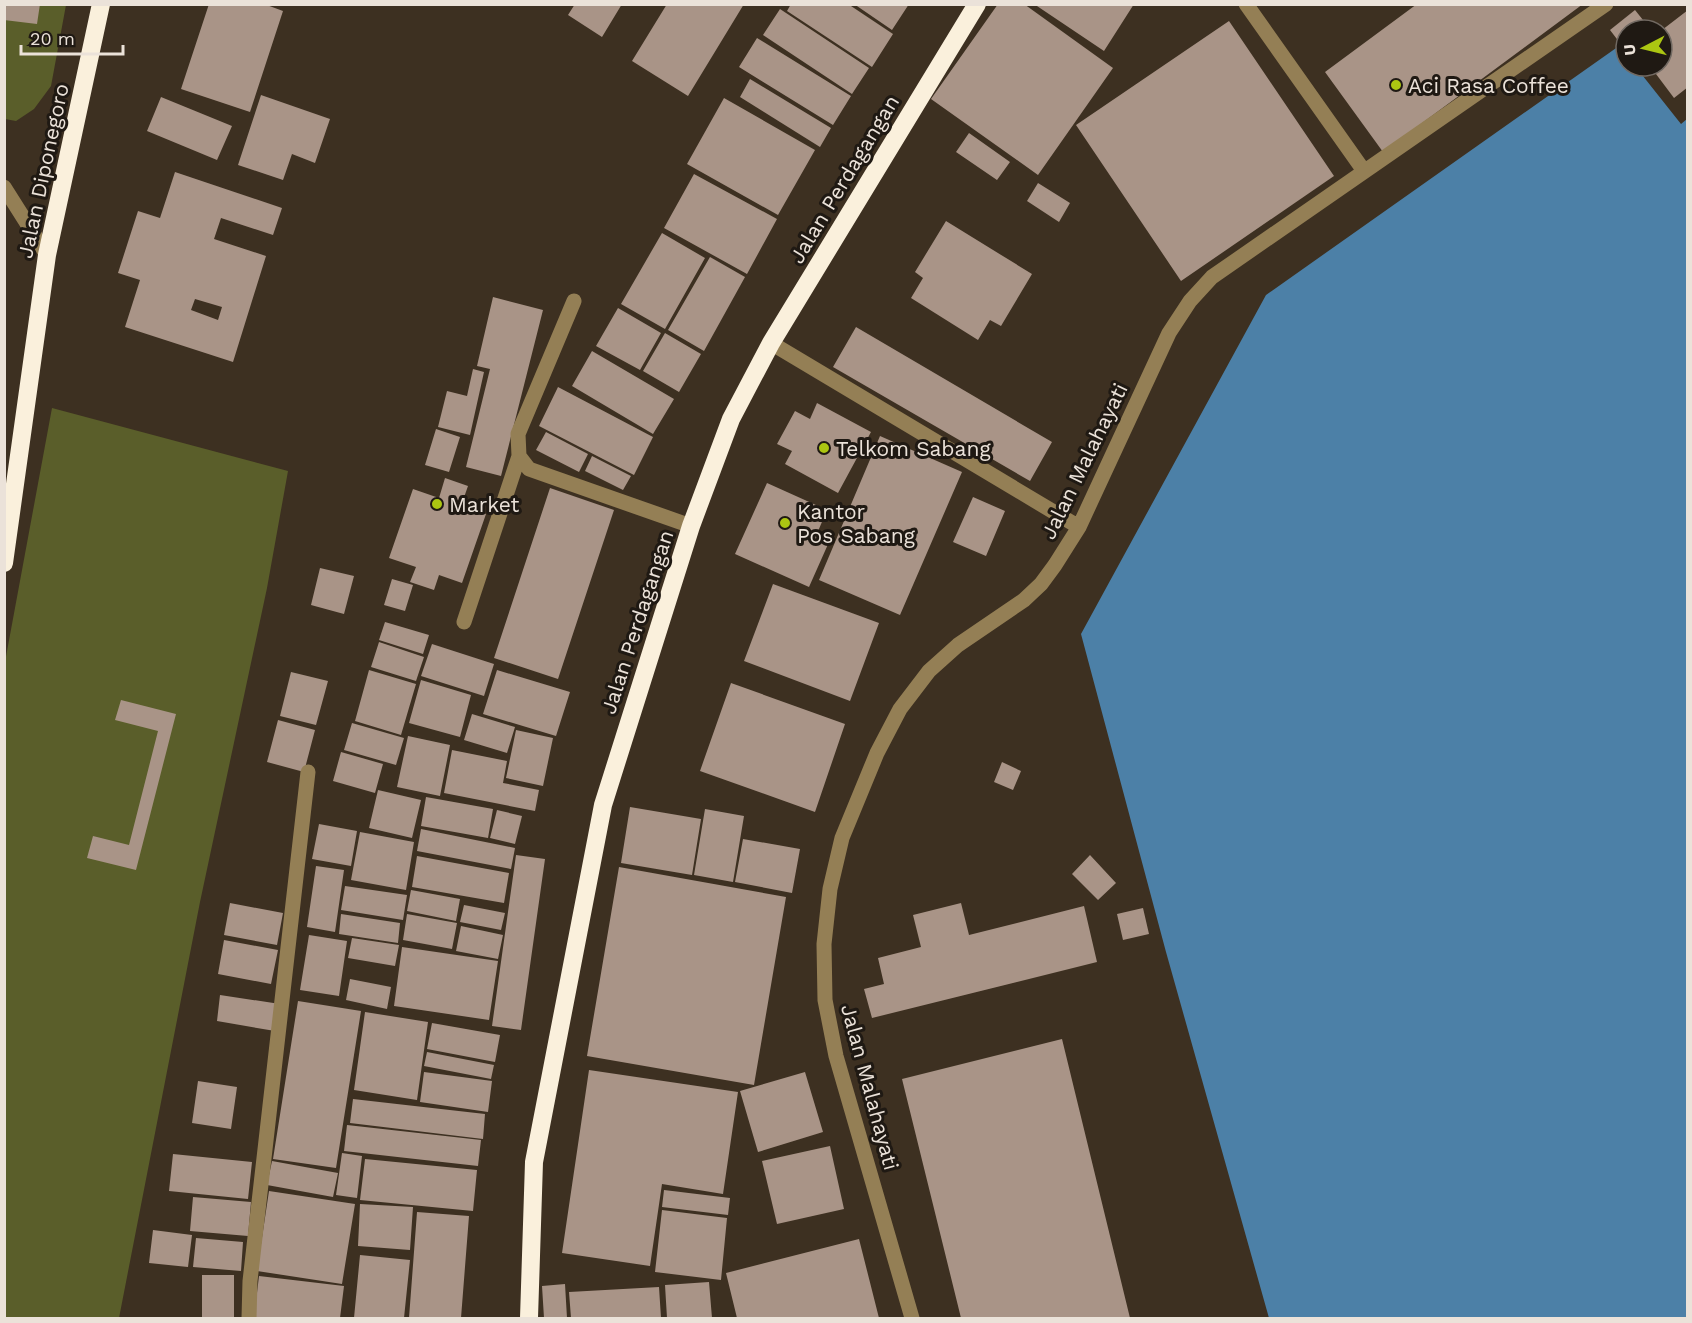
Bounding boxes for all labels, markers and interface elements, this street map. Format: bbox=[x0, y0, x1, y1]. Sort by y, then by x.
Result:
scale bar bbox=[21, 18, 123, 56]
north arrow bbox=[1614, 18, 1674, 78]
text: 20 m bbox=[30, 28, 75, 49]
text: U bbox=[1619, 43, 1640, 57]
place label: Aci Rasa Coffee bbox=[1408, 73, 1569, 98]
marker: Aci Rasa Coffee bbox=[1389, 78, 1403, 92]
street label: Jalan Diponegoro bbox=[12, 81, 74, 261]
street label: Jalan Perdagangan bbox=[784, 90, 904, 268]
street label: Jalan Malahayati bbox=[1035, 379, 1133, 543]
place label: Telkom Sabang bbox=[836, 436, 991, 461]
marker: Telkom Sabang bbox=[817, 441, 831, 455]
place label: Market bbox=[449, 492, 520, 517]
marker: Market bbox=[430, 497, 444, 511]
place label: Kantor Pos Sabang bbox=[797, 499, 916, 548]
marker: Kantor Pos Sabang bbox=[778, 516, 792, 530]
street label: Jalan Perdagangan bbox=[595, 527, 679, 717]
street label: Jalan Malahayati bbox=[836, 1001, 904, 1173]

